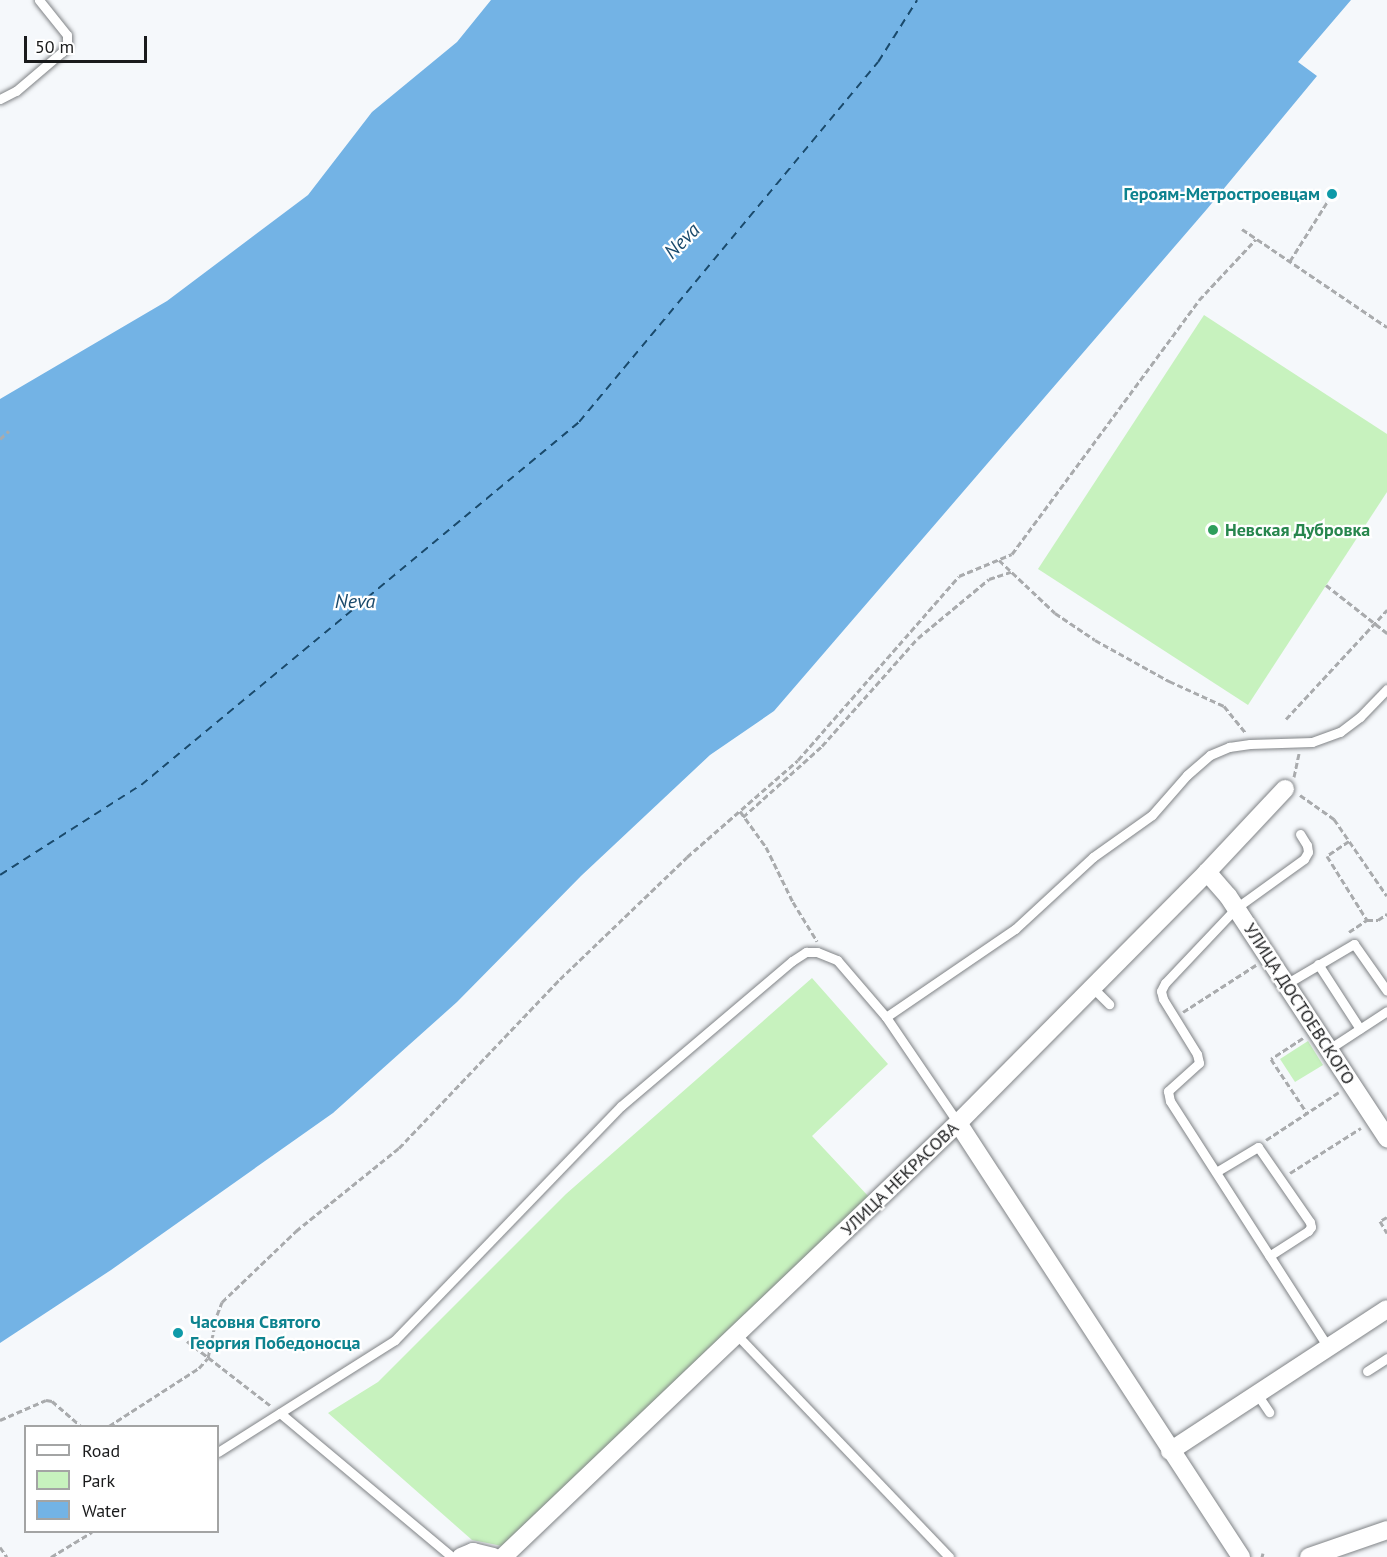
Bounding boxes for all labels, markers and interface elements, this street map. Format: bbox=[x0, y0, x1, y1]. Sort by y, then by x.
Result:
scale bar bbox=[27, 24, 150, 62]
text: 50 m bbox=[35, 35, 74, 58]
place label: Героям-Метростроевцам bbox=[1124, 183, 1320, 205]
marker: Героям-Метростроевцам bbox=[1325, 187, 1339, 201]
water label: Neva bbox=[659, 218, 705, 264]
place label: Невская Дубровка bbox=[1225, 519, 1370, 541]
marker: Невская Дубровка bbox=[1206, 523, 1220, 537]
water label: Neva bbox=[335, 589, 375, 613]
street label: УЛИЦА ДОСТОЕВСКОГО bbox=[1238, 919, 1360, 1089]
street label: УЛИЦА НЕКРАСОВА bbox=[837, 1117, 963, 1241]
place label: Часовня Святого Георгия Победоносца bbox=[190, 1312, 361, 1354]
marker: Часовня Святого Георгия Победоносца bbox=[171, 1326, 185, 1340]
legend bbox=[24, 1425, 219, 1533]
text: Road bbox=[82, 1439, 120, 1462]
text: Park bbox=[82, 1469, 115, 1492]
text: Water bbox=[82, 1499, 126, 1522]

